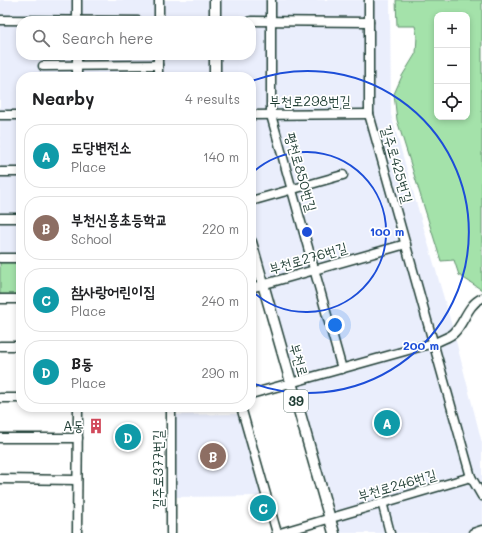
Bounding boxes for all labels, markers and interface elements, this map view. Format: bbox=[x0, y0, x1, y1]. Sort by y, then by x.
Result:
map controls bbox=[434, 12, 470, 120]
button: + bbox=[434, 12, 470, 48]
search box bbox=[16, 16, 256, 60]
icon: search bbox=[30, 27, 52, 49]
text: Search here bbox=[62, 28, 153, 48]
button: − bbox=[434, 48, 470, 84]
button: locate bbox=[434, 84, 470, 120]
text: Nearby bbox=[32, 87, 94, 109]
text: 4 results bbox=[185, 90, 240, 107]
street label: 부천로298번길 bbox=[270, 91, 351, 110]
street label: 길주로425번길 bbox=[377, 123, 418, 206]
street label: 평천로850번길 bbox=[281, 130, 322, 214]
text: 도당변전소 bbox=[71, 137, 131, 157]
text: A bbox=[41, 148, 51, 165]
text: 140 m bbox=[203, 148, 239, 165]
text: Place bbox=[71, 158, 106, 175]
text: 부천신흥초등학교 bbox=[71, 209, 168, 229]
text: B bbox=[42, 220, 50, 237]
text: 220 m bbox=[202, 220, 239, 237]
text: 100 m bbox=[370, 223, 404, 239]
centre of rings bbox=[300, 225, 314, 239]
text: School bbox=[71, 230, 112, 247]
street label: 부천로276번길 bbox=[267, 237, 350, 278]
text: 참사랑어린이집 bbox=[71, 281, 156, 301]
text: C bbox=[41, 292, 51, 309]
text: 240 m bbox=[202, 292, 239, 309]
text: Place bbox=[71, 302, 106, 319]
your location bbox=[325, 315, 345, 335]
text: 200 m bbox=[403, 337, 439, 353]
street label: 부천로 bbox=[286, 341, 313, 379]
text: B동 bbox=[71, 353, 93, 373]
text: D bbox=[41, 364, 51, 381]
text: 290 m bbox=[202, 364, 239, 381]
text: Place bbox=[71, 374, 106, 391]
road number: 39 bbox=[284, 390, 308, 412]
pin: A bbox=[374, 408, 400, 438]
place label: A동 bbox=[63, 416, 84, 435]
building icon: A동 bbox=[87, 417, 105, 435]
pin: D bbox=[115, 422, 141, 452]
street label: 길주로377번길 bbox=[148, 429, 167, 510]
pin: B bbox=[200, 441, 226, 471]
street label: 부천로246번길 bbox=[355, 464, 439, 505]
pin: C bbox=[250, 493, 276, 523]

